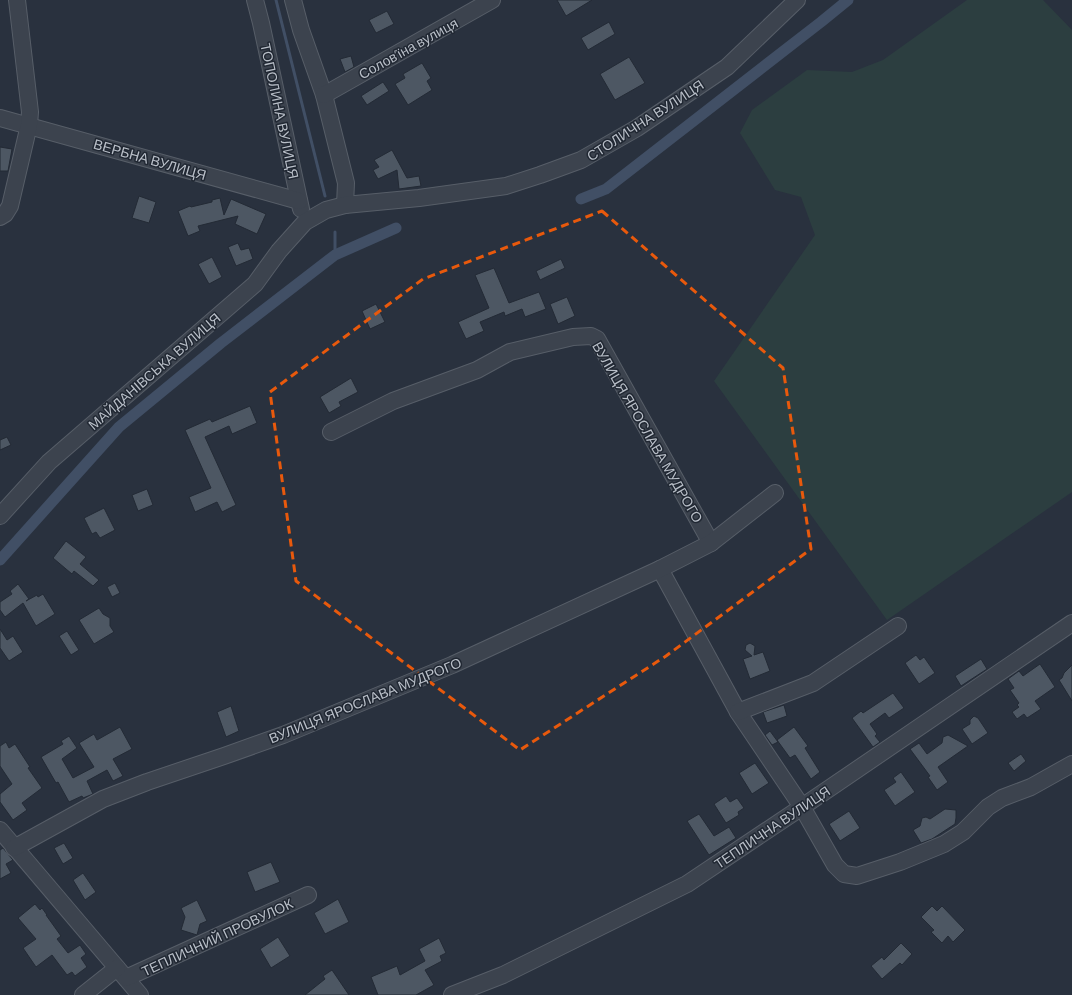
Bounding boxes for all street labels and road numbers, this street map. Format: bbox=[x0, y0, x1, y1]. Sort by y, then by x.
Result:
street label: Соловʼїна вулиця bbox=[355, 14, 461, 82]
street label: ТОПОЛИНА ВУЛИЦЯ bbox=[257, 42, 303, 180]
street label: СТОЛИЧНА ВУЛИЦЯ bbox=[583, 76, 707, 164]
street label: ВЕРБНА ВУЛИЦЯ bbox=[92, 135, 208, 183]
street label: МАЙДАНІВСЬКА ВУЛИЦЯ bbox=[85, 309, 223, 433]
street label: ВУЛИЦЯ ЯРОСЛАВА МУДРОГО bbox=[589, 339, 707, 526]
street label: ВУЛИЦЯ ЯРОСЛАВА МУДРОГО bbox=[266, 653, 464, 746]
street label: ТЕПЛИЧНА ВУЛИЦЯ bbox=[711, 782, 833, 872]
street label: ТЕПЛИЧНИЙ ПРОВУЛОК bbox=[139, 894, 296, 980]

